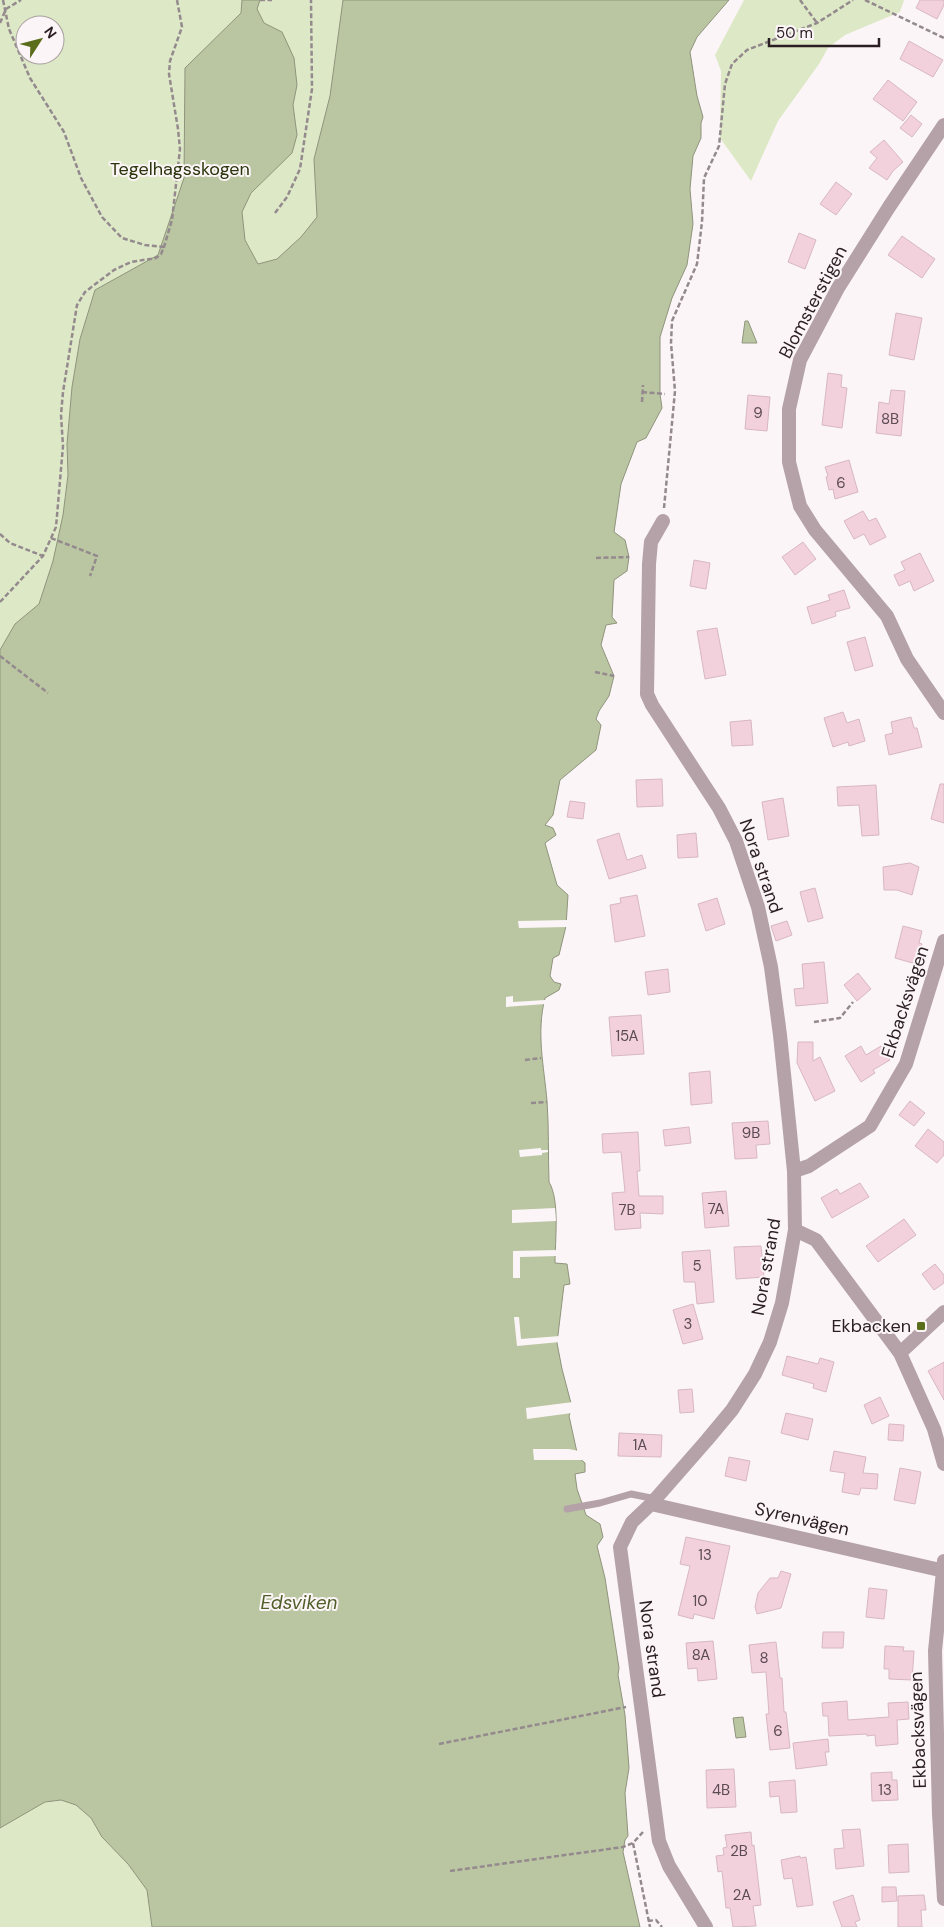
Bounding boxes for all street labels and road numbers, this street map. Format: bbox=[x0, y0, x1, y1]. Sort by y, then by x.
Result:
street label: Blomsterstigen bbox=[773, 242, 853, 362]
street label: Nora strand bbox=[734, 816, 788, 916]
street label: Ekbacksvägen bbox=[876, 943, 934, 1061]
street label: Nora strand bbox=[746, 1217, 786, 1317]
street label: Syrenvägen bbox=[752, 1496, 852, 1542]
street label: Nora strand bbox=[633, 1599, 671, 1699]
street label: Ekbacksvägen bbox=[904, 1671, 932, 1789]

